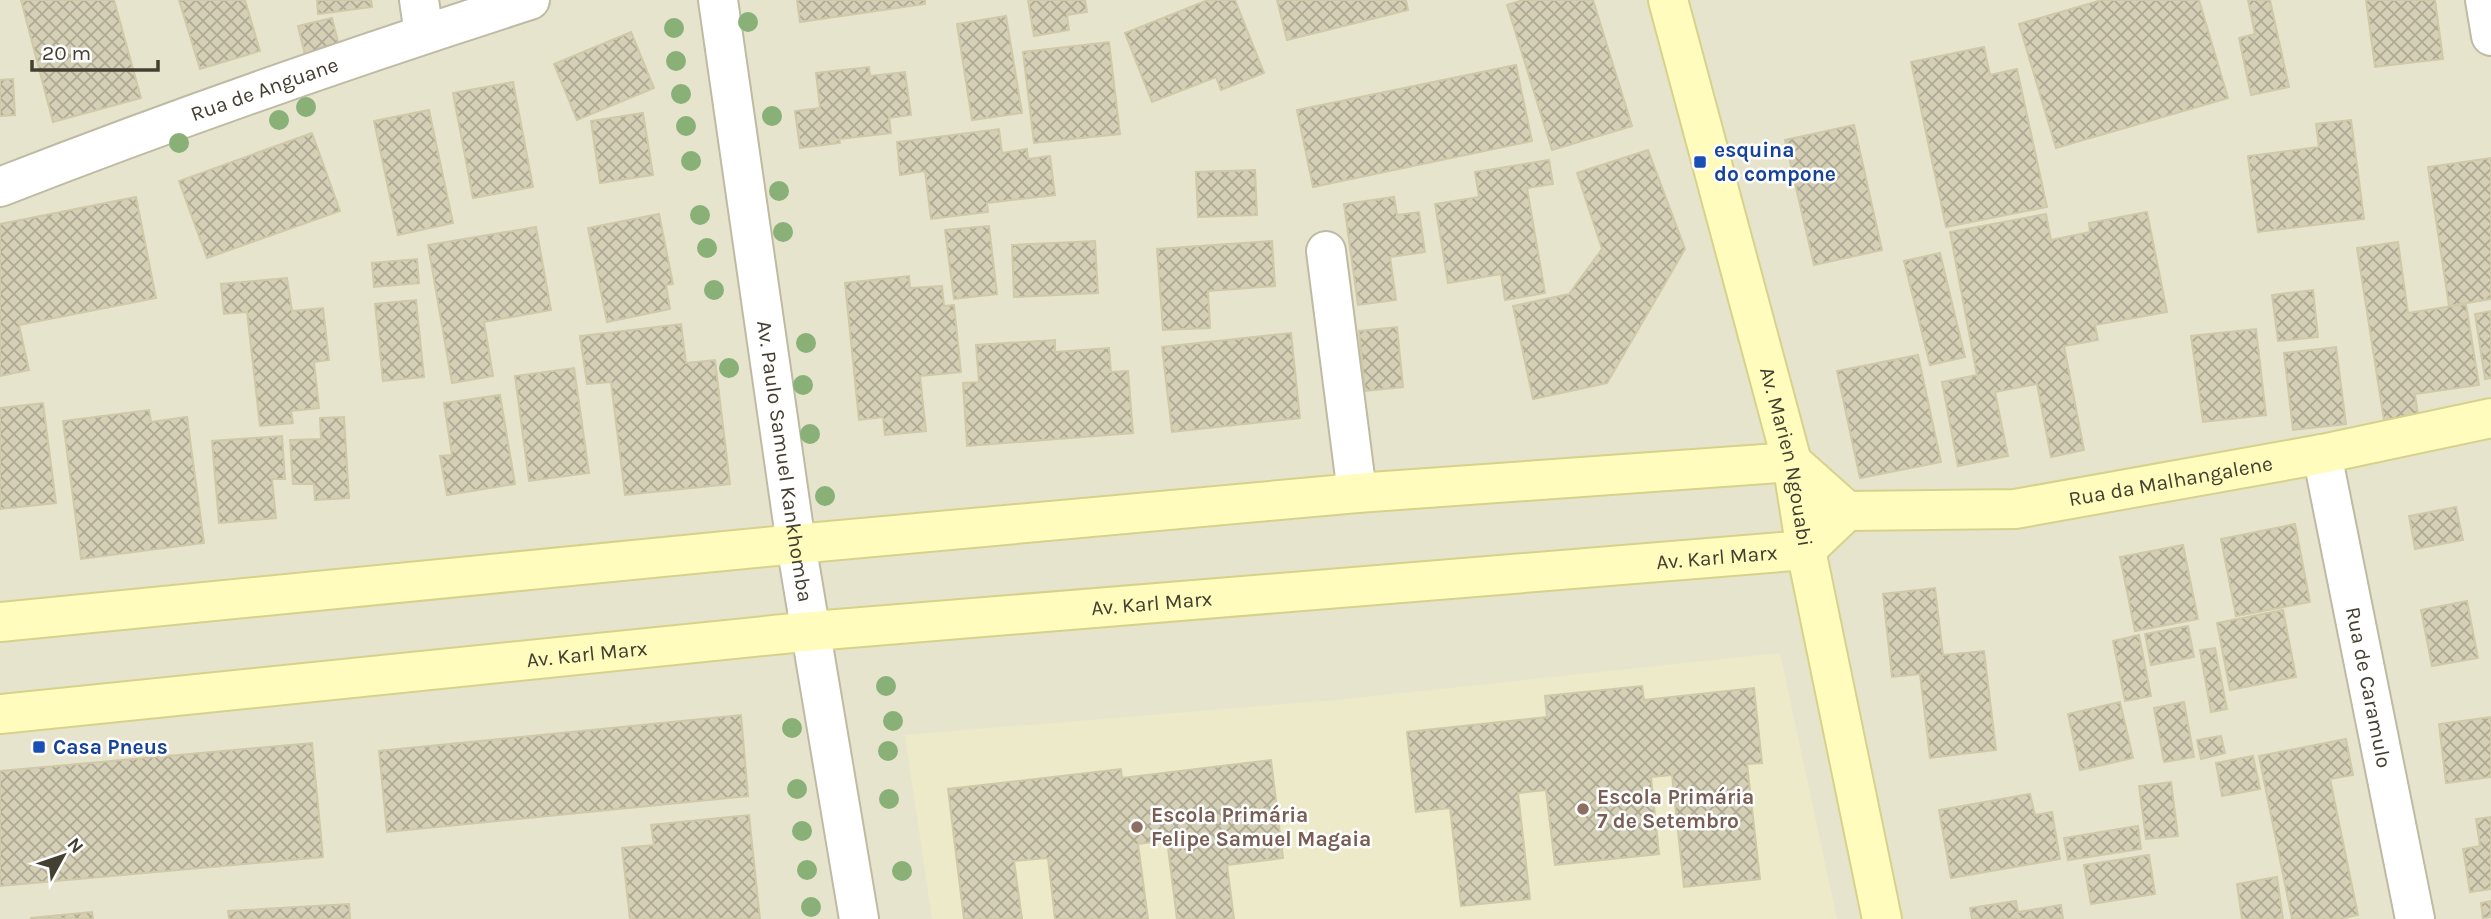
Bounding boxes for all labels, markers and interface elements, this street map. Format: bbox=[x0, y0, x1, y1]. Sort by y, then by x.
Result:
scale bar bbox=[32, 28, 158, 72]
text: 20 m bbox=[42, 41, 91, 65]
street label: Rua de Anguane bbox=[187, 52, 341, 126]
place label: esquina do compone bbox=[1714, 138, 1836, 186]
marker: esquina do compone bbox=[1692, 154, 1708, 170]
street label: Av. Paulo Samuel Kankhomba bbox=[752, 319, 818, 604]
street label: Av. Marien Ngouabi bbox=[1755, 364, 1817, 548]
street label: Rua da Malhangalene bbox=[2067, 451, 2274, 511]
street label: Av. Karl Marx bbox=[1655, 540, 1779, 574]
street label: Av. Karl Marx bbox=[1090, 586, 1213, 620]
street label: Rua de Caramulo bbox=[2341, 605, 2396, 770]
street label: Av. Karl Marx bbox=[525, 636, 649, 672]
place label: Casa Pneus bbox=[53, 735, 168, 759]
marker: Casa Pneus bbox=[31, 739, 47, 755]
place label: Escola Primária 7 de Setembro bbox=[1597, 785, 1754, 833]
marker: Escola Primária 7 de Setembro bbox=[1575, 801, 1591, 817]
place label: Escola Primária Felipe Samuel Magaia bbox=[1151, 803, 1371, 851]
marker: Escola Primária Felipe Samuel Magaia bbox=[1129, 819, 1145, 835]
north arrow bbox=[28, 821, 98, 891]
text: N bbox=[62, 833, 88, 858]

